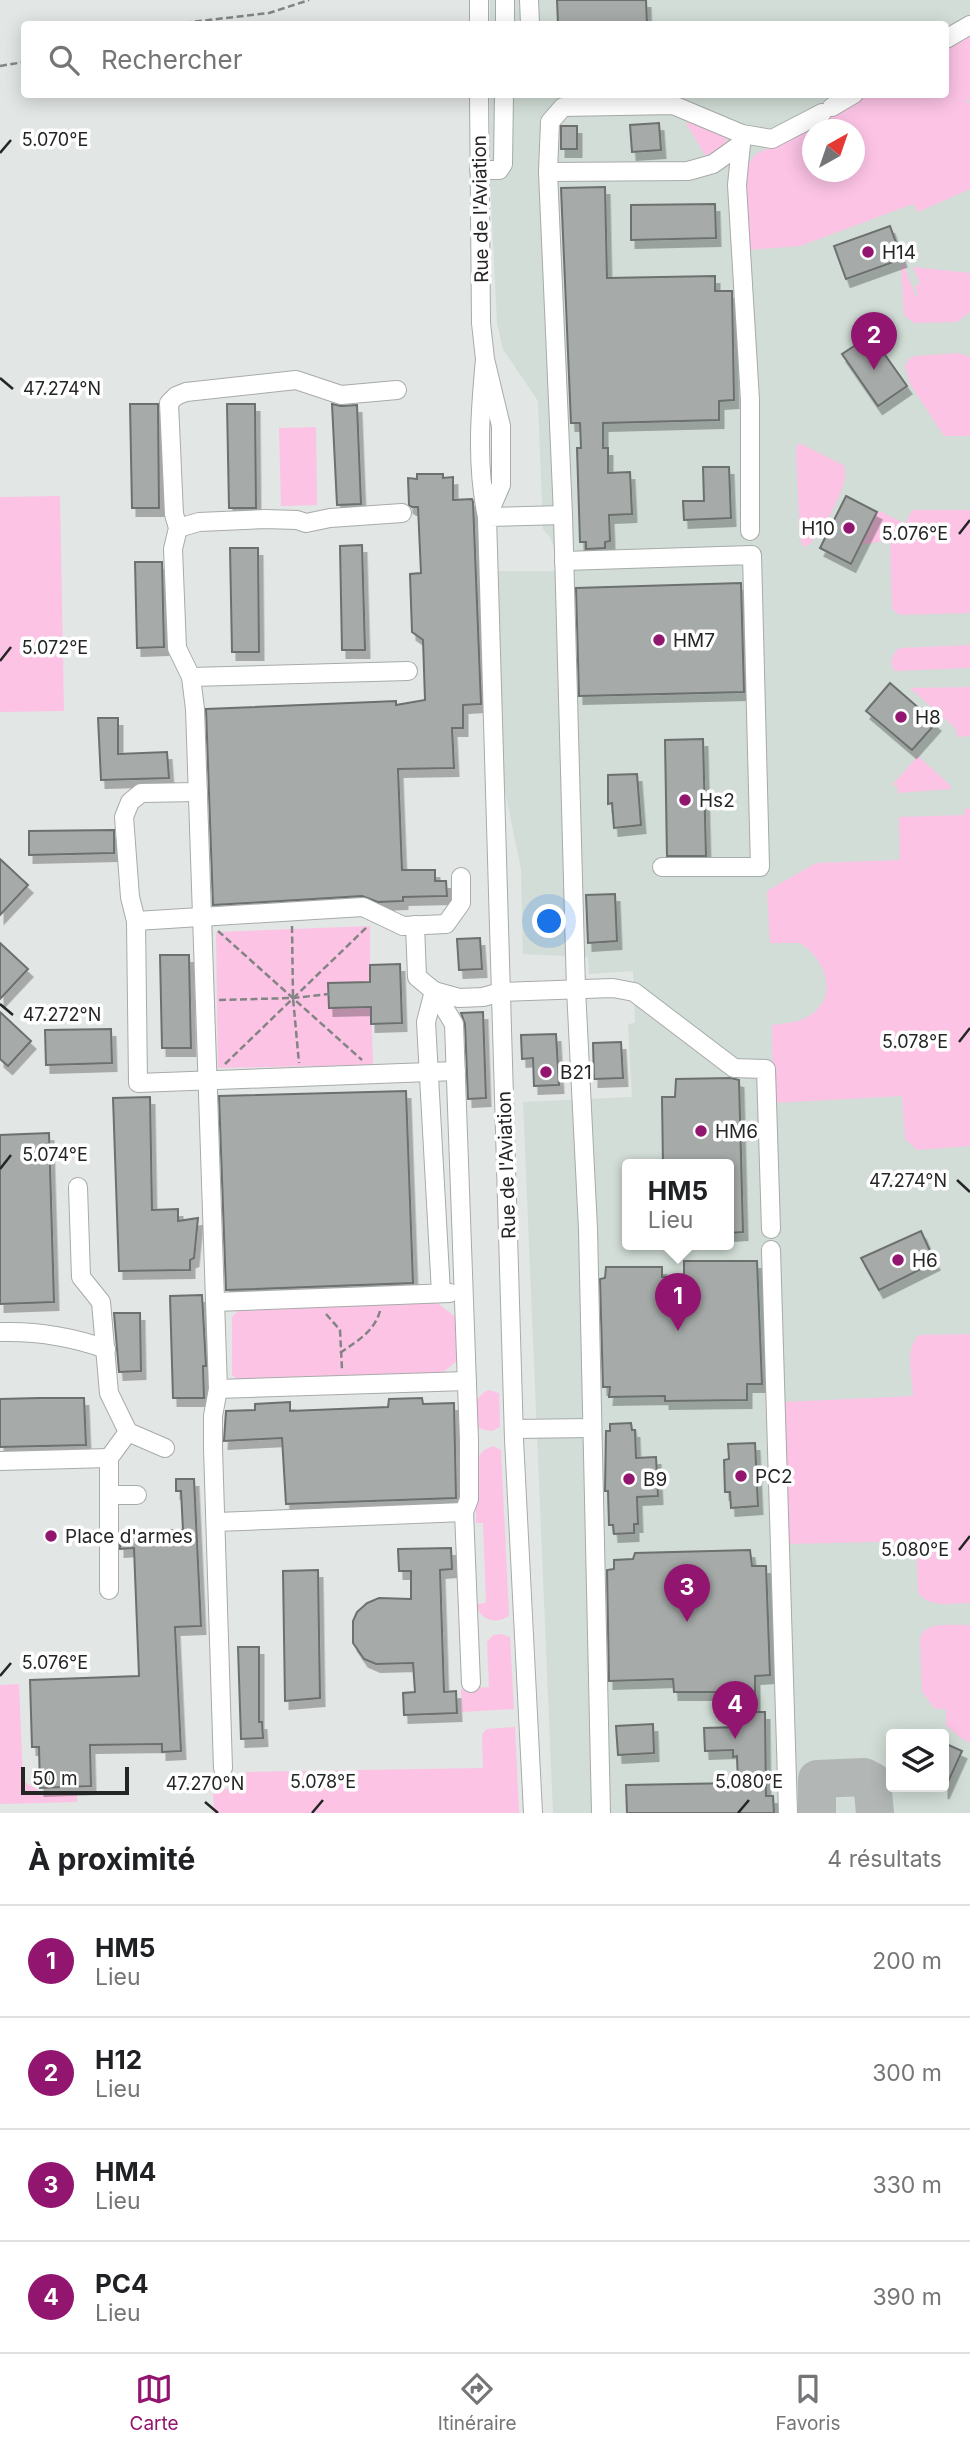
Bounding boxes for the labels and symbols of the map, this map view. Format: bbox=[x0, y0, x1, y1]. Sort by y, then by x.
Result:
north arrow bbox=[802, 119, 865, 182]
text: 5.070°E bbox=[22, 129, 88, 150]
street label: Rue de l'Aviation bbox=[468, 135, 493, 283]
place label: H14 bbox=[882, 241, 916, 264]
marker: H14 bbox=[860, 244, 876, 260]
pin: 2 bbox=[851, 312, 897, 370]
text: 47.274°N bbox=[23, 378, 101, 399]
place label: H10 bbox=[801, 517, 835, 540]
marker: H10 bbox=[841, 520, 857, 536]
text: 5.076°E bbox=[882, 523, 948, 544]
place label: HM7 bbox=[673, 629, 715, 652]
marker: HM7 bbox=[651, 632, 667, 648]
text: 5.072°E bbox=[22, 637, 88, 658]
place label: H8 bbox=[915, 706, 941, 729]
marker: H8 bbox=[893, 709, 909, 725]
place label: Hs2 bbox=[699, 789, 735, 812]
marker: Hs2 bbox=[677, 792, 693, 808]
your location bbox=[532, 904, 566, 938]
text: 47.272°N bbox=[23, 1004, 101, 1025]
text: 5.078°E bbox=[882, 1031, 948, 1052]
place label: B21 bbox=[560, 1061, 592, 1084]
marker: B21 bbox=[538, 1064, 554, 1080]
street label: Rue de l'Aviation bbox=[492, 1091, 521, 1239]
place label: HM6 bbox=[715, 1120, 758, 1143]
marker: HM6 bbox=[693, 1123, 709, 1139]
text: 5.074°E bbox=[22, 1144, 88, 1165]
text: 47.274°N bbox=[869, 1170, 947, 1191]
place label: H6 bbox=[912, 1249, 938, 1272]
marker: H6 bbox=[890, 1252, 906, 1268]
pin: 1 bbox=[655, 1273, 701, 1331]
place label: PC2 bbox=[755, 1465, 793, 1488]
place label: B9 bbox=[643, 1468, 667, 1491]
marker: PC2 bbox=[733, 1468, 749, 1484]
marker: B9 bbox=[621, 1471, 637, 1487]
place label: Place d'armes bbox=[65, 1525, 193, 1548]
marker: Place d'armes bbox=[43, 1528, 59, 1544]
text: 5.080°E bbox=[881, 1539, 949, 1560]
pin: 3 bbox=[664, 1564, 710, 1622]
text: 5.076°E bbox=[22, 1652, 88, 1673]
pin: 4 bbox=[712, 1681, 758, 1739]
scale bar bbox=[21, 1764, 130, 1796]
text: 5.078°E bbox=[290, 1771, 356, 1792]
text: 5.080°E bbox=[715, 1771, 783, 1792]
text: 47.270°N bbox=[166, 1773, 244, 1794]

